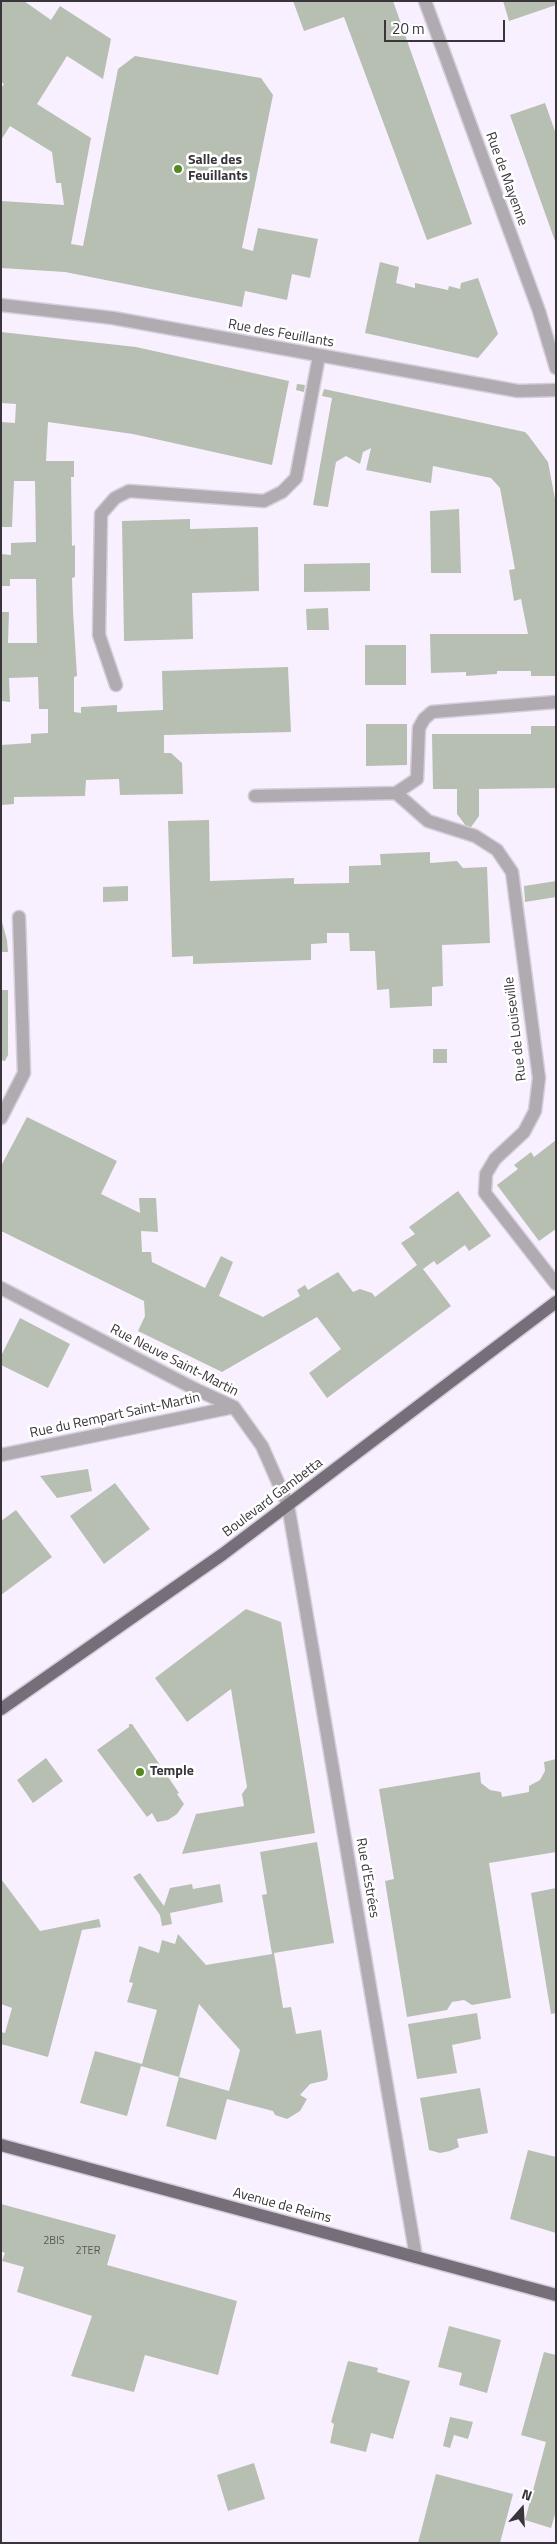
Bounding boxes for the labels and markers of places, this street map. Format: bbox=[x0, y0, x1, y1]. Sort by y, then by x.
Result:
place label: Salle des Feuillants bbox=[188, 153, 248, 186]
marker: Salle des Feuillants bbox=[172, 163, 184, 175]
place label: Temple bbox=[150, 1764, 194, 1780]
marker: Temple bbox=[134, 1766, 146, 1778]

